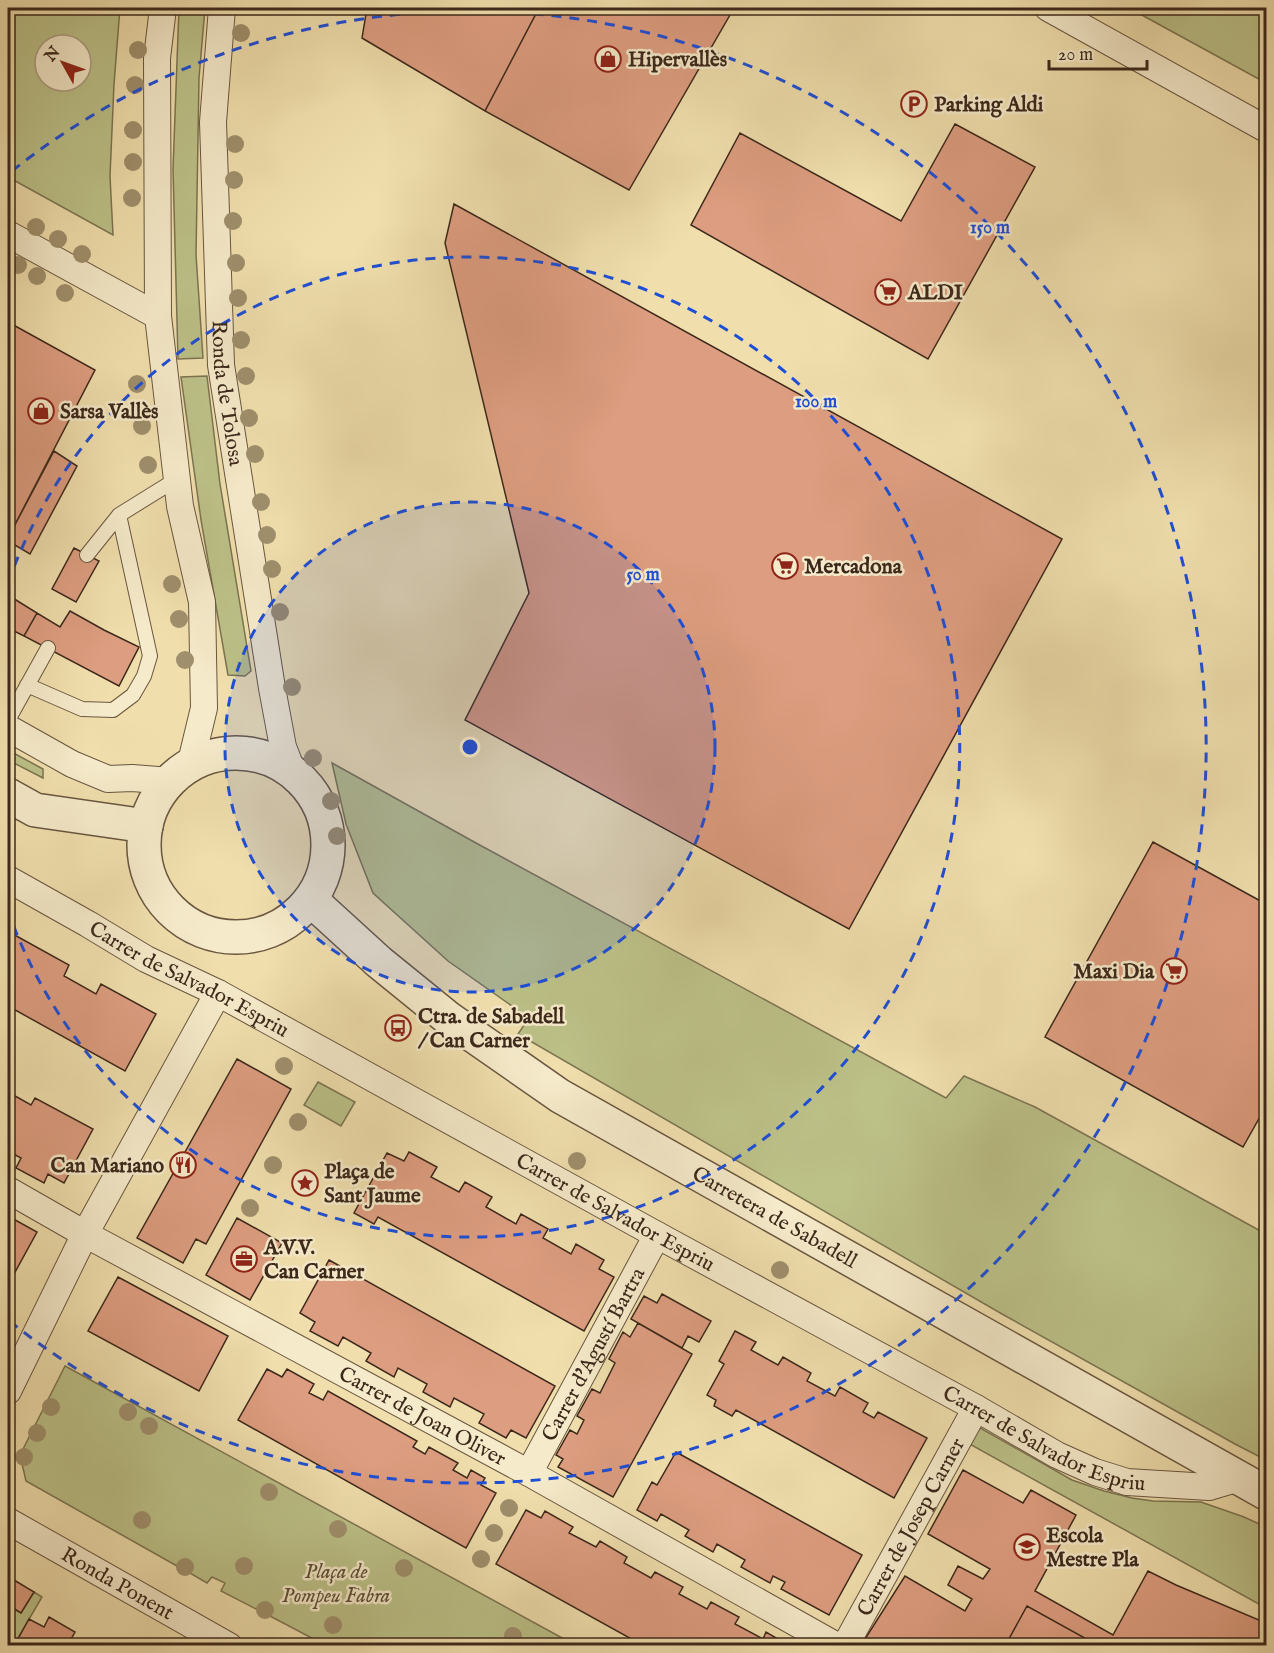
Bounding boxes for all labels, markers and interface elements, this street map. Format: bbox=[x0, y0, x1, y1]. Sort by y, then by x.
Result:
north arrow bbox=[33, 33, 93, 93]
scale bar bbox=[1049, 33, 1146, 71]
text: N bbox=[40, 43, 65, 67]
shop icon: Hipervallès bbox=[593, 44, 623, 74]
text: 20 m bbox=[1058, 44, 1093, 67]
place label: Hipervallès bbox=[628, 47, 727, 74]
parking icon: Parking Aldi bbox=[899, 89, 929, 119]
place label: Parking Aldi bbox=[934, 92, 1044, 119]
text: 150 m bbox=[970, 217, 1010, 240]
supermarket icon: ALDI bbox=[873, 277, 903, 307]
place label: ALDI bbox=[907, 280, 963, 307]
street label: Ronda de Tolosa bbox=[205, 320, 249, 469]
text: 100 m bbox=[795, 391, 837, 414]
shop icon: Sarsa Vallès bbox=[26, 396, 56, 426]
place label: Sarsa Vallès bbox=[60, 399, 159, 426]
supermarket icon: Mercadona bbox=[770, 551, 800, 581]
place label: Mercadona bbox=[804, 554, 903, 581]
text: 50 m bbox=[626, 564, 660, 587]
centre of rings bbox=[460, 737, 480, 757]
street label: Carrer de Salvador Espriu bbox=[84, 916, 293, 1044]
supermarket icon: Maxi Dia bbox=[1159, 956, 1189, 986]
place label: Maxi Dia bbox=[1073, 959, 1155, 986]
place label: Ctra. de Sabadell / Can Carner bbox=[417, 1004, 566, 1055]
bus stop icon: Ctra. de Sabadell / Can Carner bbox=[383, 1013, 413, 1043]
street label: Carrer de Salvador Espriu bbox=[511, 1148, 719, 1279]
restaurant icon: Can Mariano bbox=[168, 1150, 198, 1180]
place label: Can Mariano bbox=[50, 1153, 165, 1180]
place label: Plaça de Sant Jaume bbox=[324, 1159, 421, 1210]
street label: Carretera de Sabadell bbox=[687, 1161, 862, 1276]
place icon: Plaça de Sant Jaume bbox=[290, 1168, 320, 1198]
place label: A.V.V. Can Carner bbox=[263, 1235, 364, 1286]
office icon: A.V.V. Can Carner bbox=[229, 1244, 259, 1274]
street label: Carrer d'Agustí Bartra bbox=[537, 1262, 652, 1446]
street label: Carrer de Joan Oliver bbox=[333, 1361, 511, 1473]
street label: Carrer de Salvador Espriu bbox=[937, 1380, 1146, 1498]
street label: Carrer de Josep Carner bbox=[852, 1433, 972, 1622]
place label: Escola Mestre Pla bbox=[1046, 1523, 1140, 1574]
school or university icon: Escola Mestre Pla bbox=[1012, 1532, 1042, 1562]
street label: Ronda Ponent bbox=[56, 1542, 178, 1627]
park label: Plaça de Pompeu Fabra bbox=[282, 1559, 390, 1610]

